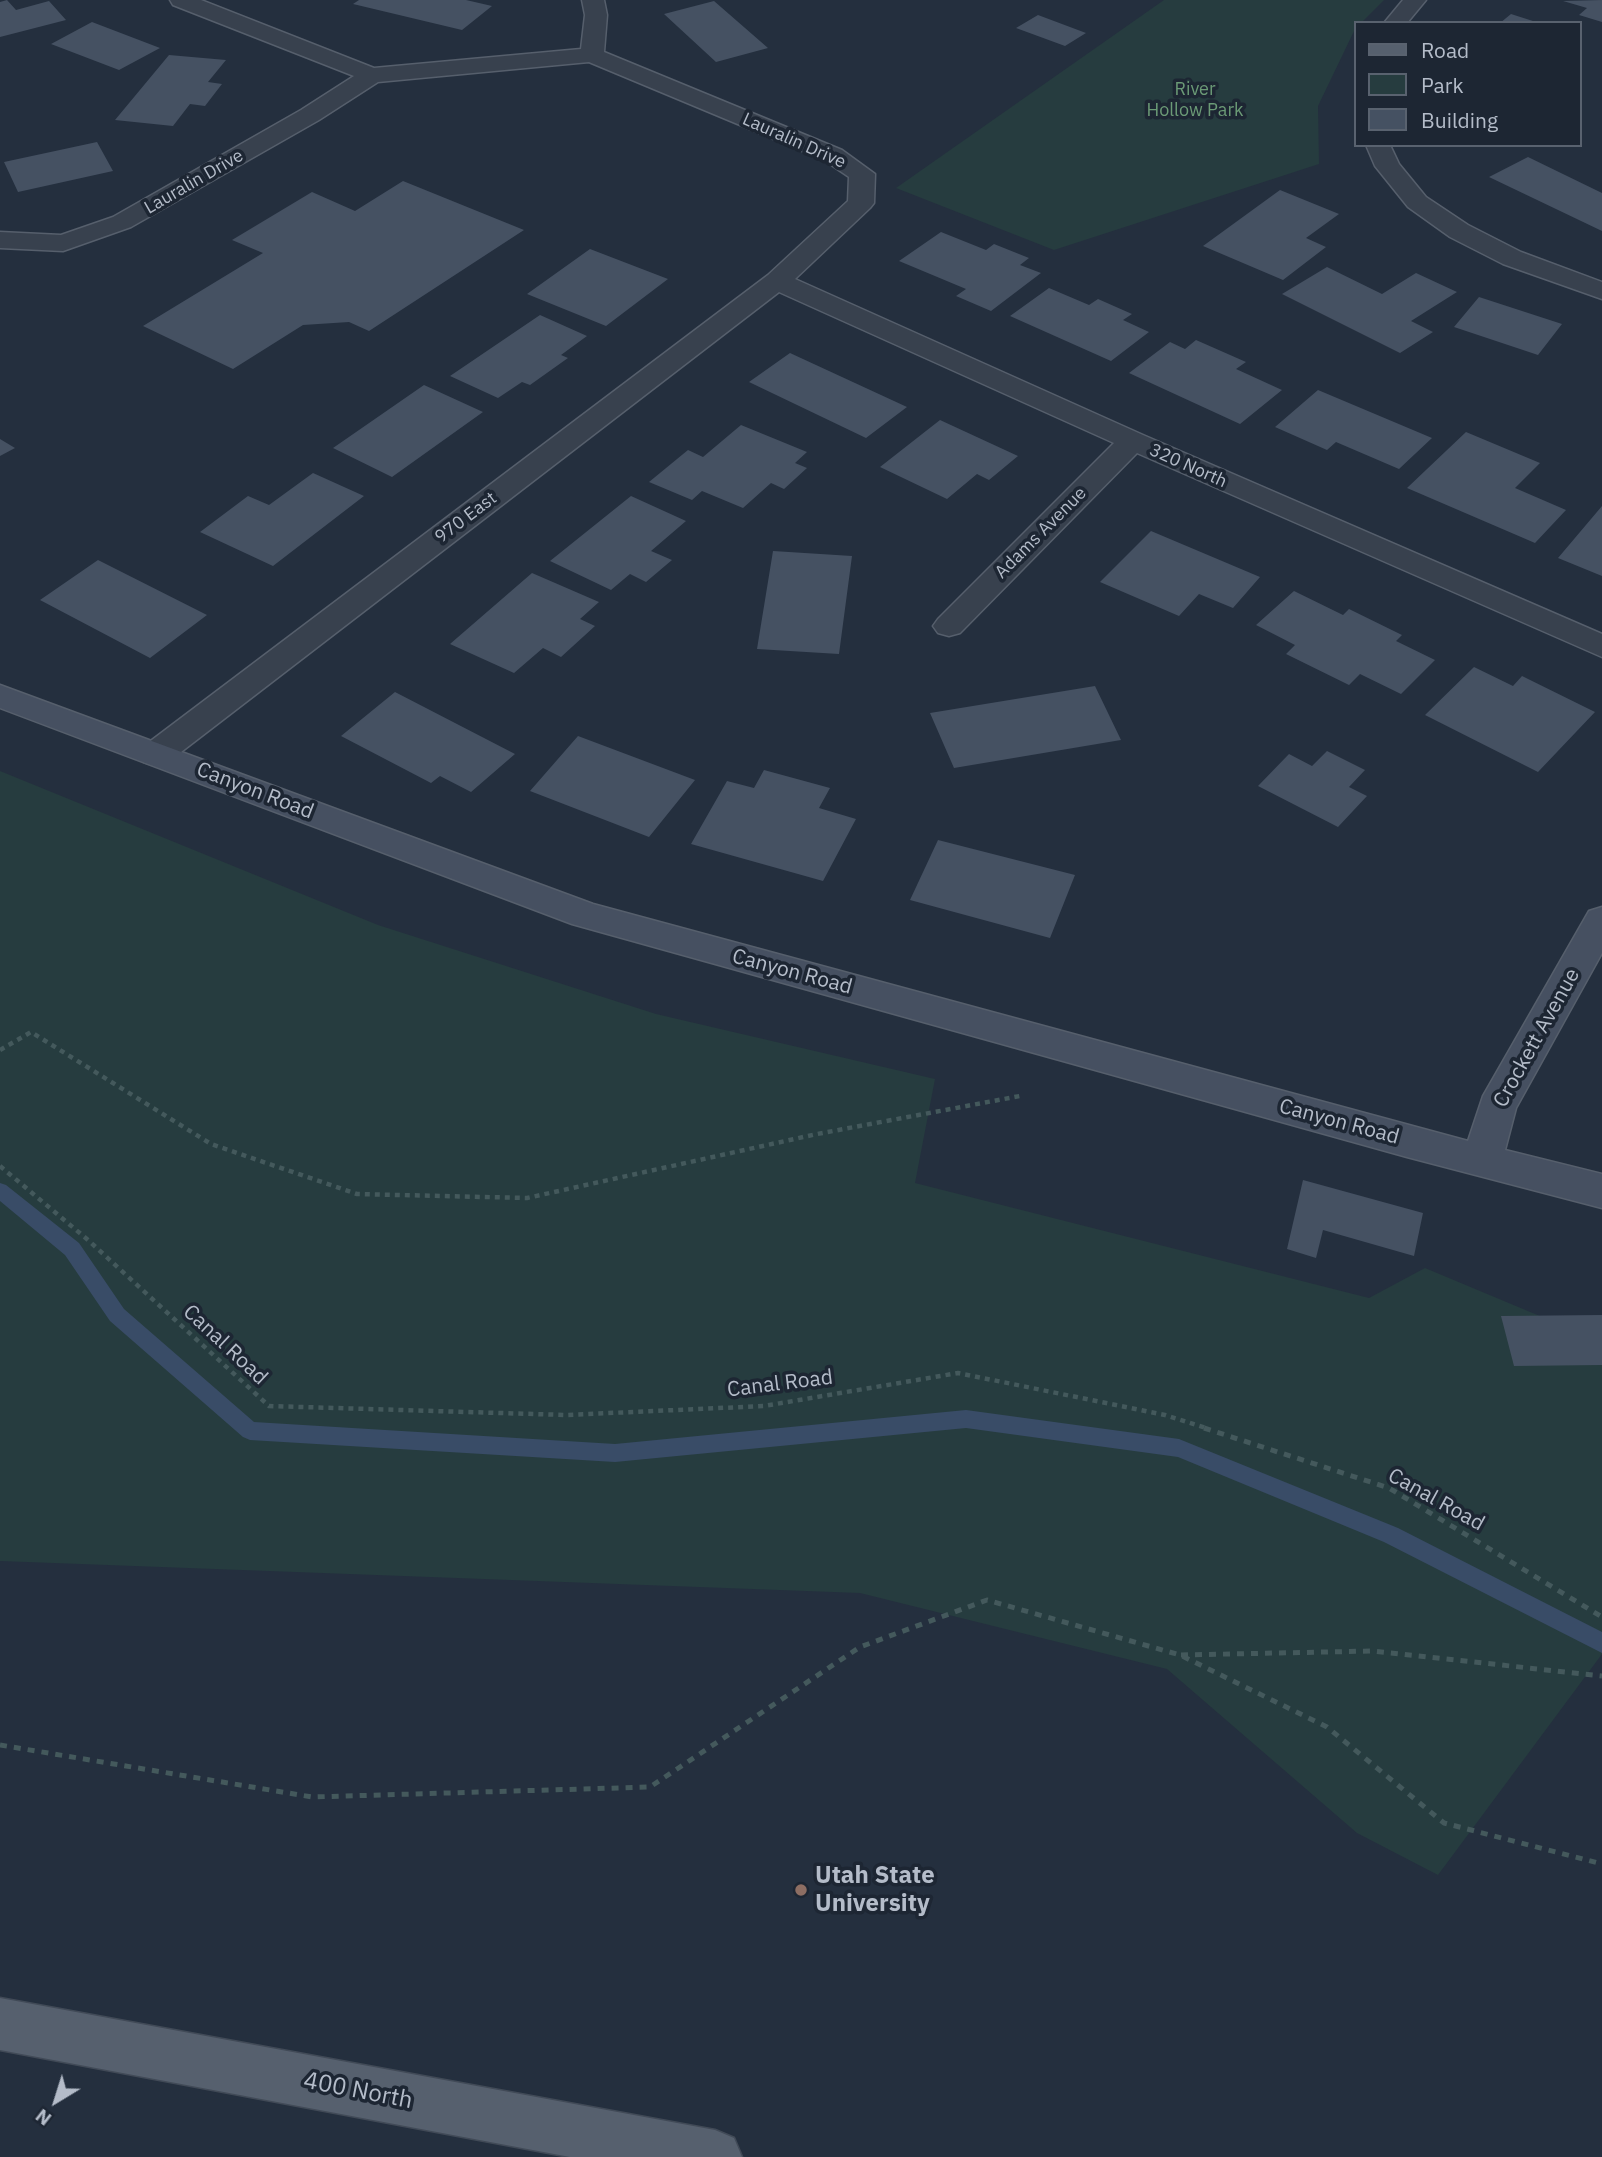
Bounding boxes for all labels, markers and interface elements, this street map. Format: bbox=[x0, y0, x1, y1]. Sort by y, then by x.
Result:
legend bbox=[1354, 21, 1581, 147]
text: Road bbox=[1421, 36, 1469, 64]
text: Park bbox=[1421, 71, 1464, 99]
park label: River Hollow Park bbox=[1146, 79, 1244, 122]
text: Building bbox=[1421, 106, 1498, 134]
street label: Lauralin Drive bbox=[739, 109, 849, 173]
street label: Lauralin Drive bbox=[141, 145, 247, 219]
street label: 320 North bbox=[1146, 439, 1230, 493]
street label: Adams Avenue bbox=[991, 483, 1091, 583]
street label: 970 East bbox=[431, 488, 501, 548]
street label: Canyon Road bbox=[193, 757, 317, 825]
street label: Canyon Road bbox=[729, 944, 855, 1000]
street label: Crockett Avenue bbox=[1488, 964, 1586, 1112]
street label: Canyon Road bbox=[1276, 1094, 1402, 1150]
street label: Canal Road bbox=[178, 1300, 272, 1390]
street label: Canal Road bbox=[726, 1365, 834, 1403]
street label: Canal Road bbox=[1383, 1463, 1489, 1537]
place label: Utah State University bbox=[815, 1862, 935, 1918]
marker: Utah State University bbox=[793, 1882, 809, 1898]
north arrow bbox=[21, 2066, 91, 2136]
street label: 400 North bbox=[301, 2066, 415, 2116]
text: N bbox=[30, 2104, 56, 2131]

